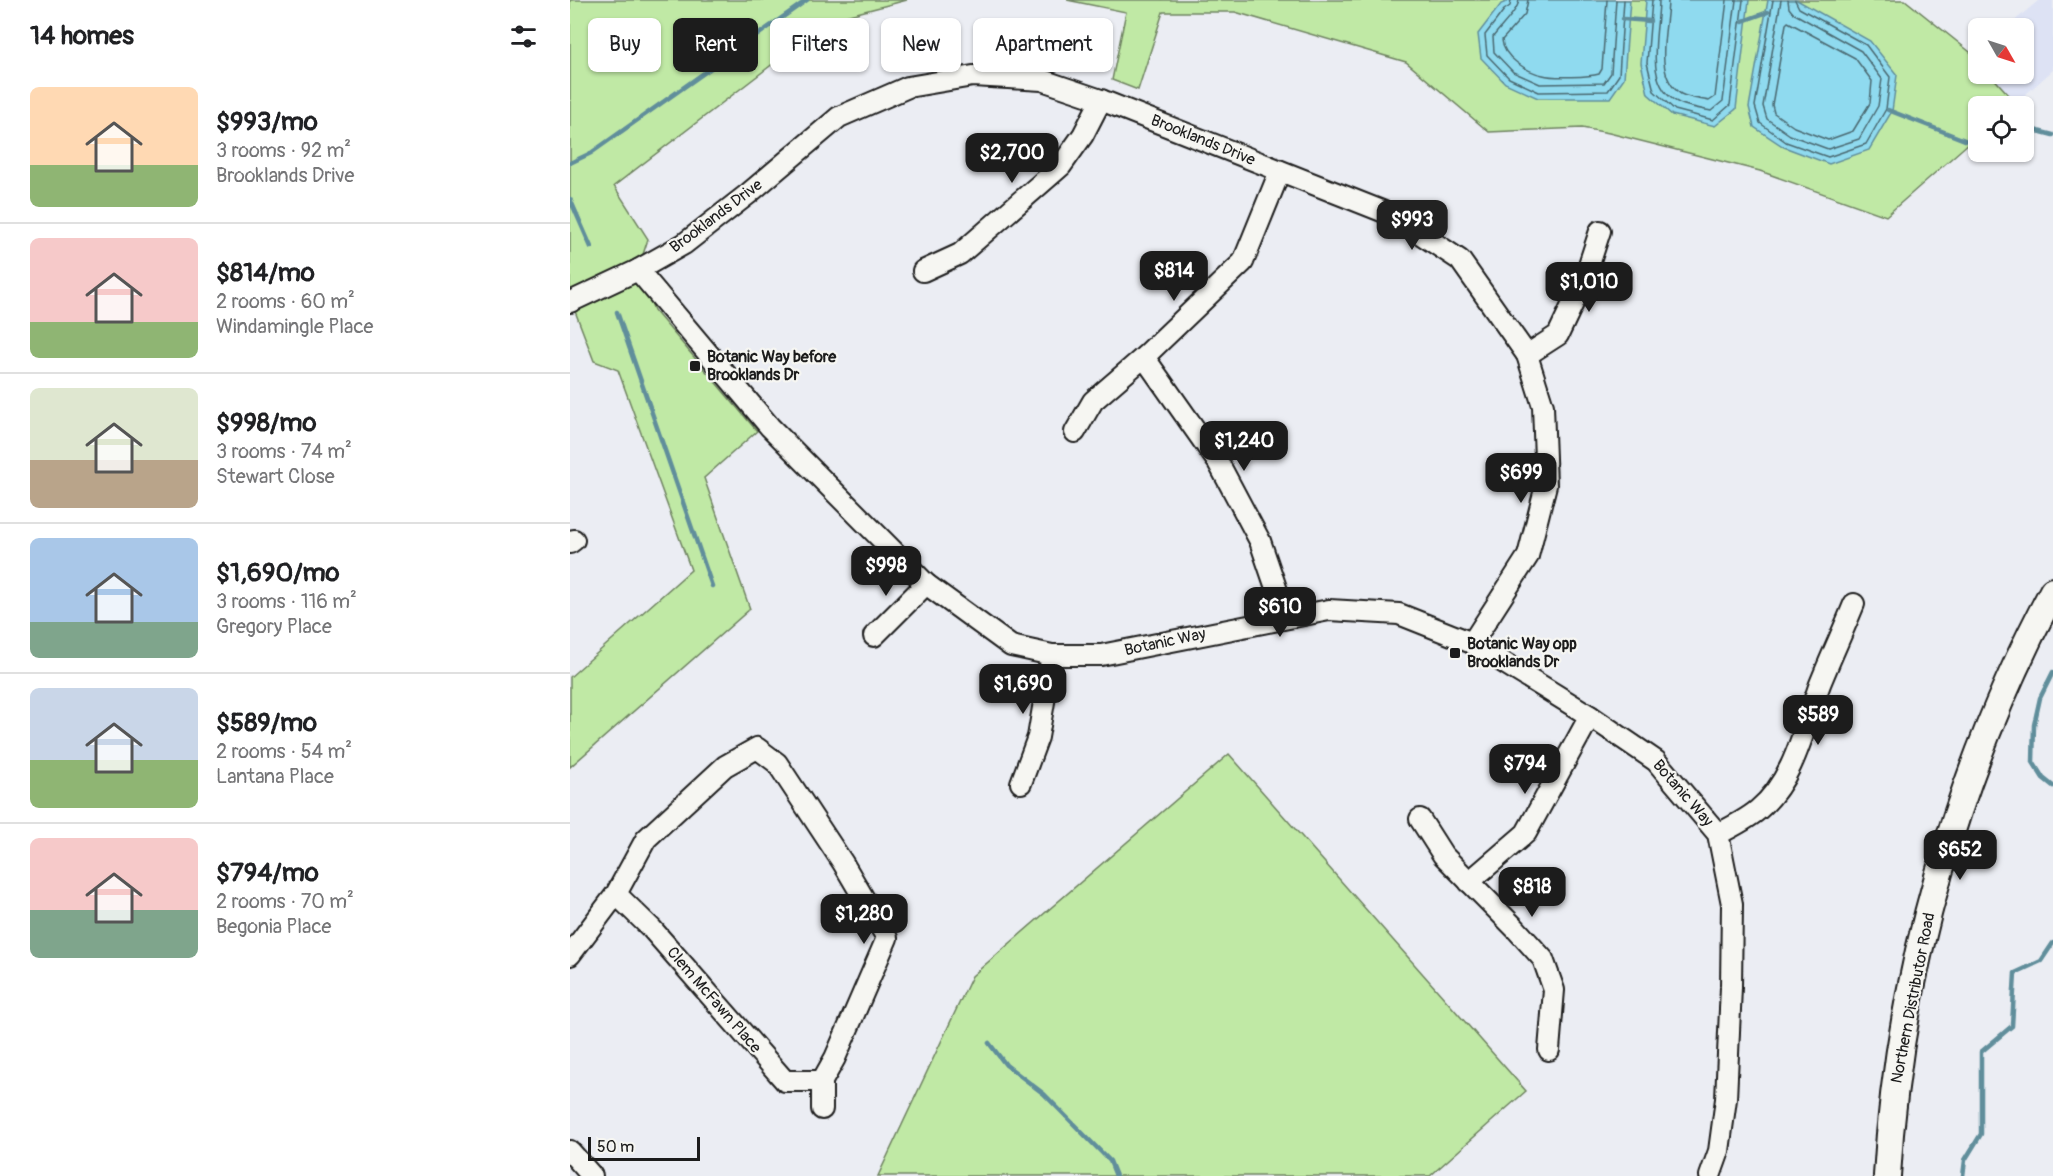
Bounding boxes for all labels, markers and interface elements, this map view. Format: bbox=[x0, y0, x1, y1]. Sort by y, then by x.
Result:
chip: Buy bbox=[588, 18, 661, 72]
chip: Rent bbox=[673, 18, 758, 72]
chip: Filters bbox=[770, 18, 869, 72]
chip: New bbox=[881, 18, 961, 72]
chip: Apartment bbox=[973, 18, 1113, 72]
north arrow bbox=[1968, 18, 2034, 84]
map controls bbox=[1968, 18, 2034, 162]
text: 14 homes bbox=[30, 20, 134, 52]
icon: filters bbox=[507, 20, 540, 53]
button: locate bbox=[1968, 96, 2034, 162]
text: $993/mo bbox=[216, 106, 318, 138]
street label: Brooklands Drive bbox=[1148, 110, 1258, 170]
icon: home bbox=[78, 111, 150, 183]
pin: $2,700 bbox=[963, 133, 1061, 184]
text: 3 rooms · 92 m² bbox=[216, 138, 351, 163]
text: $2,700 bbox=[980, 140, 1045, 165]
text: Brooklands Drive bbox=[216, 163, 354, 188]
street label: Brooklands Drive bbox=[666, 175, 766, 257]
pin: $993 bbox=[1376, 200, 1448, 251]
text: $993 bbox=[1391, 207, 1433, 232]
pin: $814 bbox=[1138, 251, 1210, 302]
text: $814/mo bbox=[216, 257, 315, 289]
text: $814 bbox=[1154, 258, 1194, 283]
icon: home bbox=[78, 262, 150, 334]
pin: $1,010 bbox=[1540, 262, 1638, 313]
text: $1,010 bbox=[1560, 269, 1618, 294]
text: 2 rooms · 60 m² bbox=[216, 289, 355, 314]
text: Windamingle Place bbox=[216, 314, 373, 339]
place label: Botanic Way before Brooklands Dr bbox=[707, 347, 837, 385]
marker: Botanic Way before Brooklands Dr bbox=[688, 359, 702, 373]
text: $998/mo bbox=[216, 407, 316, 439]
icon: home bbox=[78, 412, 150, 484]
pin: $1,240 bbox=[1195, 421, 1293, 472]
text: $1,240 bbox=[1214, 428, 1274, 453]
text: 3 rooms · 74 m² bbox=[216, 439, 352, 464]
pin: $699 bbox=[1485, 453, 1557, 504]
text: $699 bbox=[1499, 460, 1543, 485]
text: Stewart Close bbox=[216, 464, 335, 489]
pin: $998 bbox=[850, 546, 922, 597]
text: $998 bbox=[865, 553, 907, 578]
text: $1,690/mo bbox=[216, 557, 340, 589]
icon: home bbox=[78, 562, 150, 634]
pin: $610 bbox=[1244, 587, 1316, 638]
text: 3 rooms · 116 m² bbox=[216, 589, 357, 614]
text: $610 bbox=[1258, 594, 1302, 619]
text: Gregory Place bbox=[216, 614, 332, 639]
street label: Botanic Way bbox=[1123, 624, 1208, 660]
place label: Botanic Way opp Brooklands Dr bbox=[1467, 634, 1577, 672]
marker: Botanic Way opp Brooklands Dr bbox=[1448, 646, 1462, 660]
pin: $1,690 bbox=[974, 664, 1072, 715]
text: $1,690 bbox=[993, 671, 1053, 696]
pin: $589 bbox=[1782, 695, 1854, 746]
text: $589 bbox=[1797, 702, 1839, 727]
text: $589/mo bbox=[216, 707, 317, 739]
icon: home bbox=[78, 712, 150, 784]
text: 2 rooms · 54 m² bbox=[216, 739, 352, 764]
pin: $794 bbox=[1489, 744, 1561, 795]
text: $794 bbox=[1503, 751, 1547, 776]
street label: Botanic Way bbox=[1648, 755, 1718, 831]
text: Lantana Place bbox=[216, 764, 334, 789]
pin: $652 bbox=[1924, 830, 1996, 881]
text: $652 bbox=[1938, 837, 1982, 862]
text: $794/mo bbox=[216, 857, 319, 889]
icon: home bbox=[78, 862, 150, 934]
pin: $818 bbox=[1496, 867, 1568, 918]
text: $818 bbox=[1513, 874, 1551, 899]
text: 2 rooms · 70 m² bbox=[216, 889, 354, 914]
pin: $1,280 bbox=[815, 894, 913, 945]
text: $1,280 bbox=[835, 901, 893, 926]
street label: Northern Distributor Road bbox=[1887, 911, 1939, 1085]
text: Begonia Place bbox=[216, 914, 331, 939]
street label: Clem McFawn Place bbox=[662, 943, 766, 1057]
scale bar bbox=[588, 1134, 700, 1162]
text: 50 m bbox=[597, 1137, 634, 1157]

